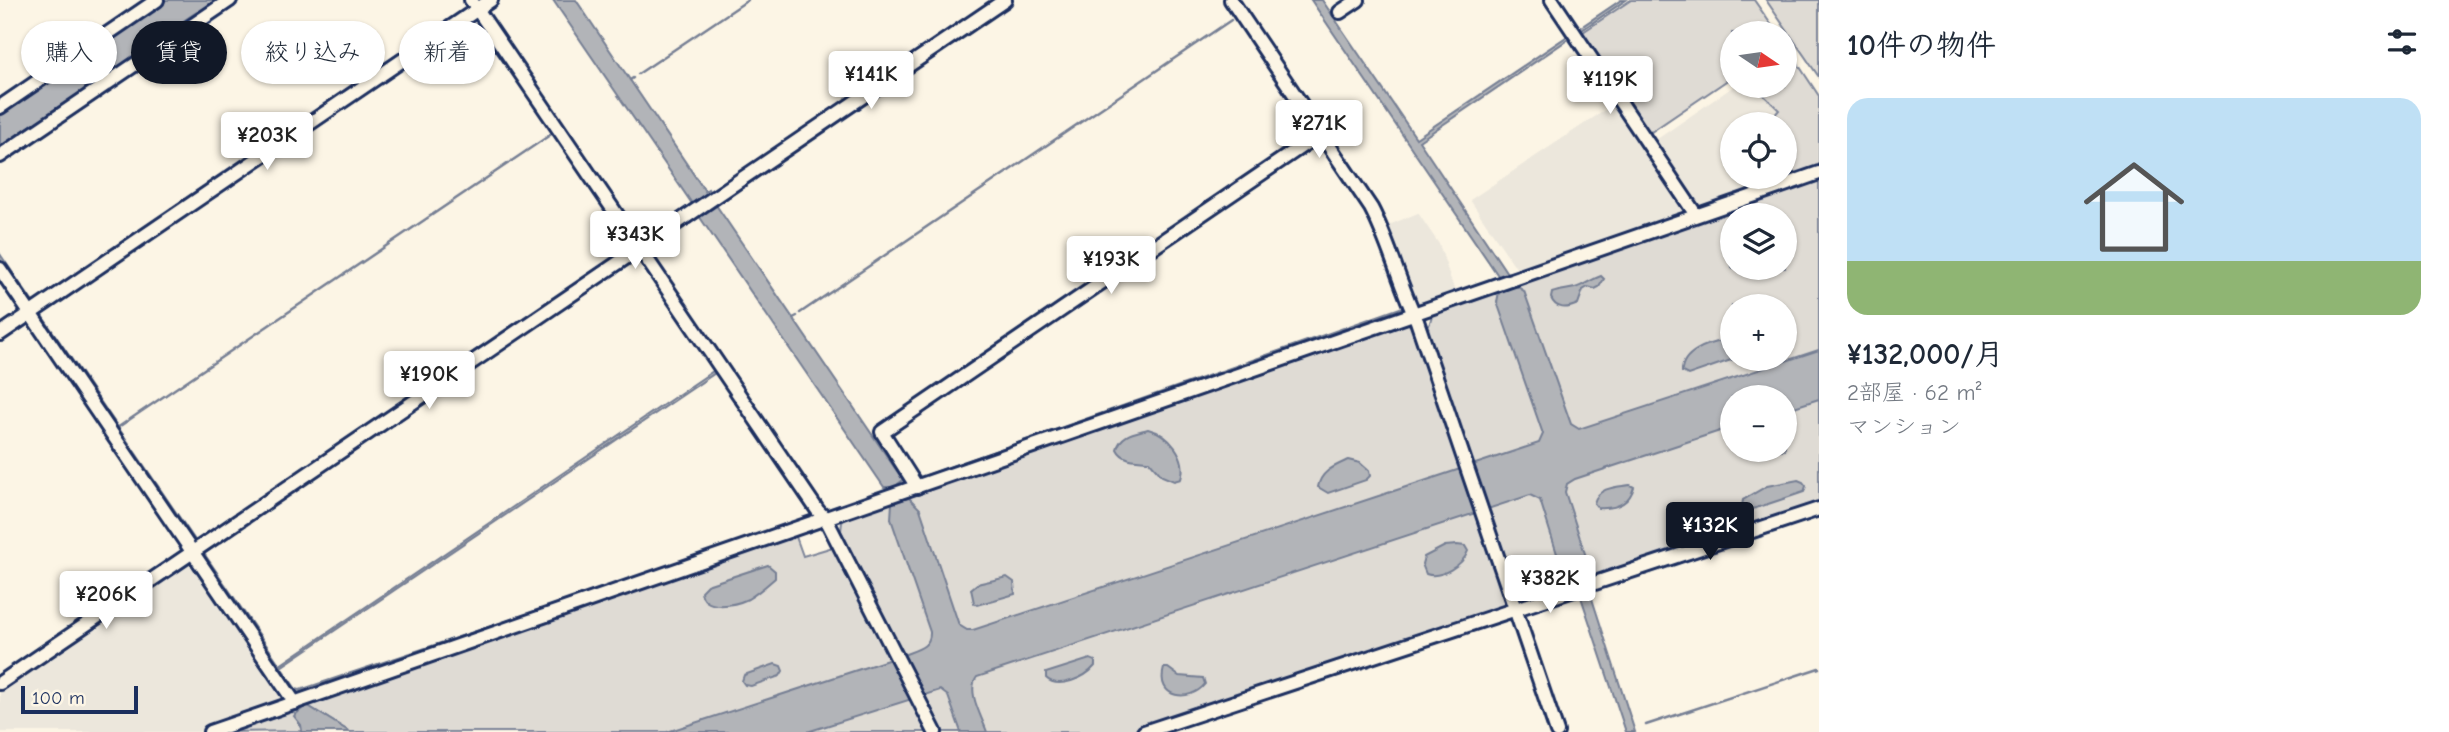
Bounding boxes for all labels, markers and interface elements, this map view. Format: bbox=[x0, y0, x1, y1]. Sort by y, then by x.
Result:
chip: 購入 bbox=[21, 21, 117, 84]
chip: 賃貸 bbox=[131, 21, 227, 84]
chip: 絞り込み bbox=[241, 21, 385, 84]
chip: 新着 bbox=[399, 21, 495, 84]
north arrow bbox=[1720, 21, 1797, 98]
map controls bbox=[1720, 21, 1797, 462]
icon: filters bbox=[2383, 23, 2421, 61]
text: 10件の物件 bbox=[1847, 28, 1996, 63]
pin: ¥141K bbox=[822, 52, 920, 111]
pin: ¥119K bbox=[1561, 57, 1659, 116]
text: ¥141K bbox=[845, 60, 897, 87]
text: ¥119K bbox=[1583, 65, 1637, 92]
pin: ¥271K bbox=[1270, 100, 1368, 160]
text: ¥271K bbox=[1292, 109, 1346, 136]
button: locate bbox=[1720, 112, 1797, 189]
pin: ¥203K bbox=[218, 113, 316, 172]
text: ¥203K bbox=[237, 121, 297, 148]
icon: home bbox=[2071, 144, 2197, 270]
button: layers bbox=[1720, 203, 1797, 280]
pin: ¥343K bbox=[586, 212, 684, 271]
text: ¥343K bbox=[606, 220, 664, 247]
pin: ¥193K bbox=[1062, 236, 1160, 296]
text: ¥193K bbox=[1083, 245, 1139, 272]
button: + bbox=[1720, 294, 1797, 371]
text: ¥132,000/月 bbox=[1847, 337, 2004, 372]
pin: ¥190K bbox=[380, 352, 478, 411]
text: ¥190K bbox=[400, 360, 458, 387]
text: 2部屋 · 62 m² bbox=[1847, 379, 1981, 406]
button: − bbox=[1720, 385, 1797, 462]
text: マンション bbox=[1847, 413, 1961, 440]
pin: ¥132K bbox=[1661, 503, 1759, 562]
text: ¥132K bbox=[1682, 511, 1738, 538]
pin: ¥382K bbox=[1501, 556, 1599, 615]
text: ¥382K bbox=[1521, 564, 1579, 591]
pin: ¥206K bbox=[57, 572, 155, 631]
text: ¥206K bbox=[76, 580, 136, 607]
scale bar bbox=[21, 683, 138, 715]
text: 100 m bbox=[32, 687, 85, 709]

